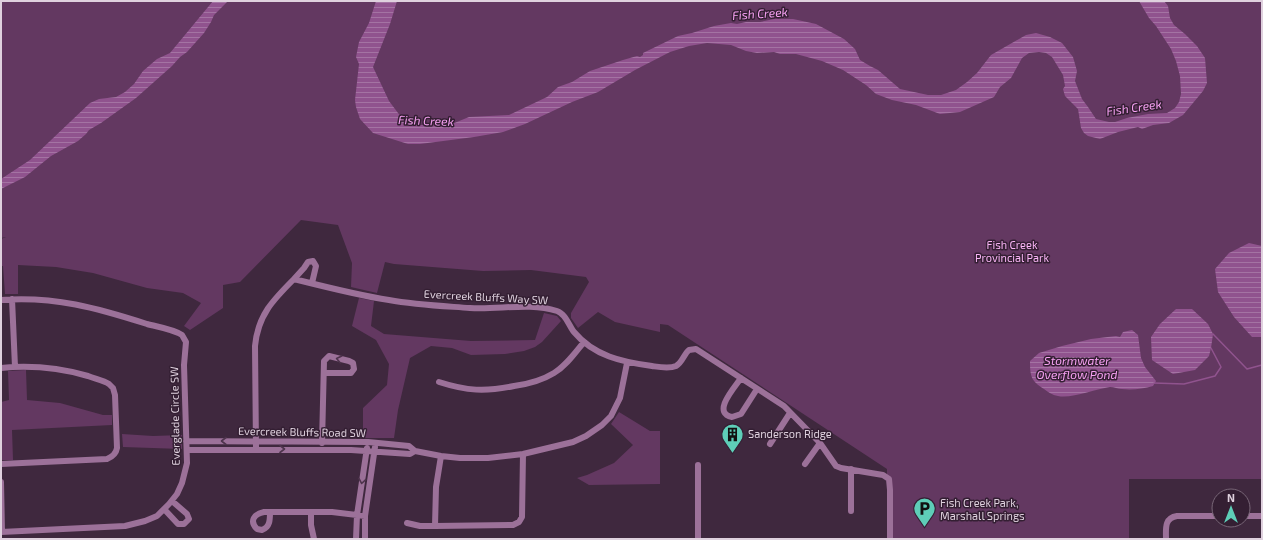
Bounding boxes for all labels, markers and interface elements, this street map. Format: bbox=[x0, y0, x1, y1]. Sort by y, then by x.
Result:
water label: Fish Creek bbox=[732, 4, 788, 22]
water label: Fish Creek bbox=[1105, 96, 1162, 118]
water label: Fish Creek bbox=[398, 112, 454, 128]
park label: Fish Creek Provincial Park bbox=[975, 238, 1049, 264]
street label: Evercreek Bluffs Way SW bbox=[423, 287, 549, 306]
water label: Stormwater Overflow Pond bbox=[1037, 353, 1118, 381]
one-way arrow bbox=[336, 355, 342, 363]
street label: Everglade Circle SW bbox=[167, 366, 182, 466]
building icon: Sanderson Ridge bbox=[720, 421, 746, 454]
street label: Evercreek Bluffs Road SW bbox=[238, 424, 367, 439]
place label: Sanderson Ridge bbox=[748, 427, 832, 440]
one-way arrow bbox=[221, 437, 227, 445]
one-way arrow bbox=[279, 445, 285, 453]
one-way arrow bbox=[358, 478, 367, 484]
north arrow bbox=[1211, 488, 1251, 528]
text: N bbox=[1227, 491, 1235, 504]
parking icon: Fish Creek Park, Marshall Springs bbox=[912, 496, 938, 529]
place label: Fish Creek Park, Marshall Springs bbox=[940, 496, 1025, 522]

